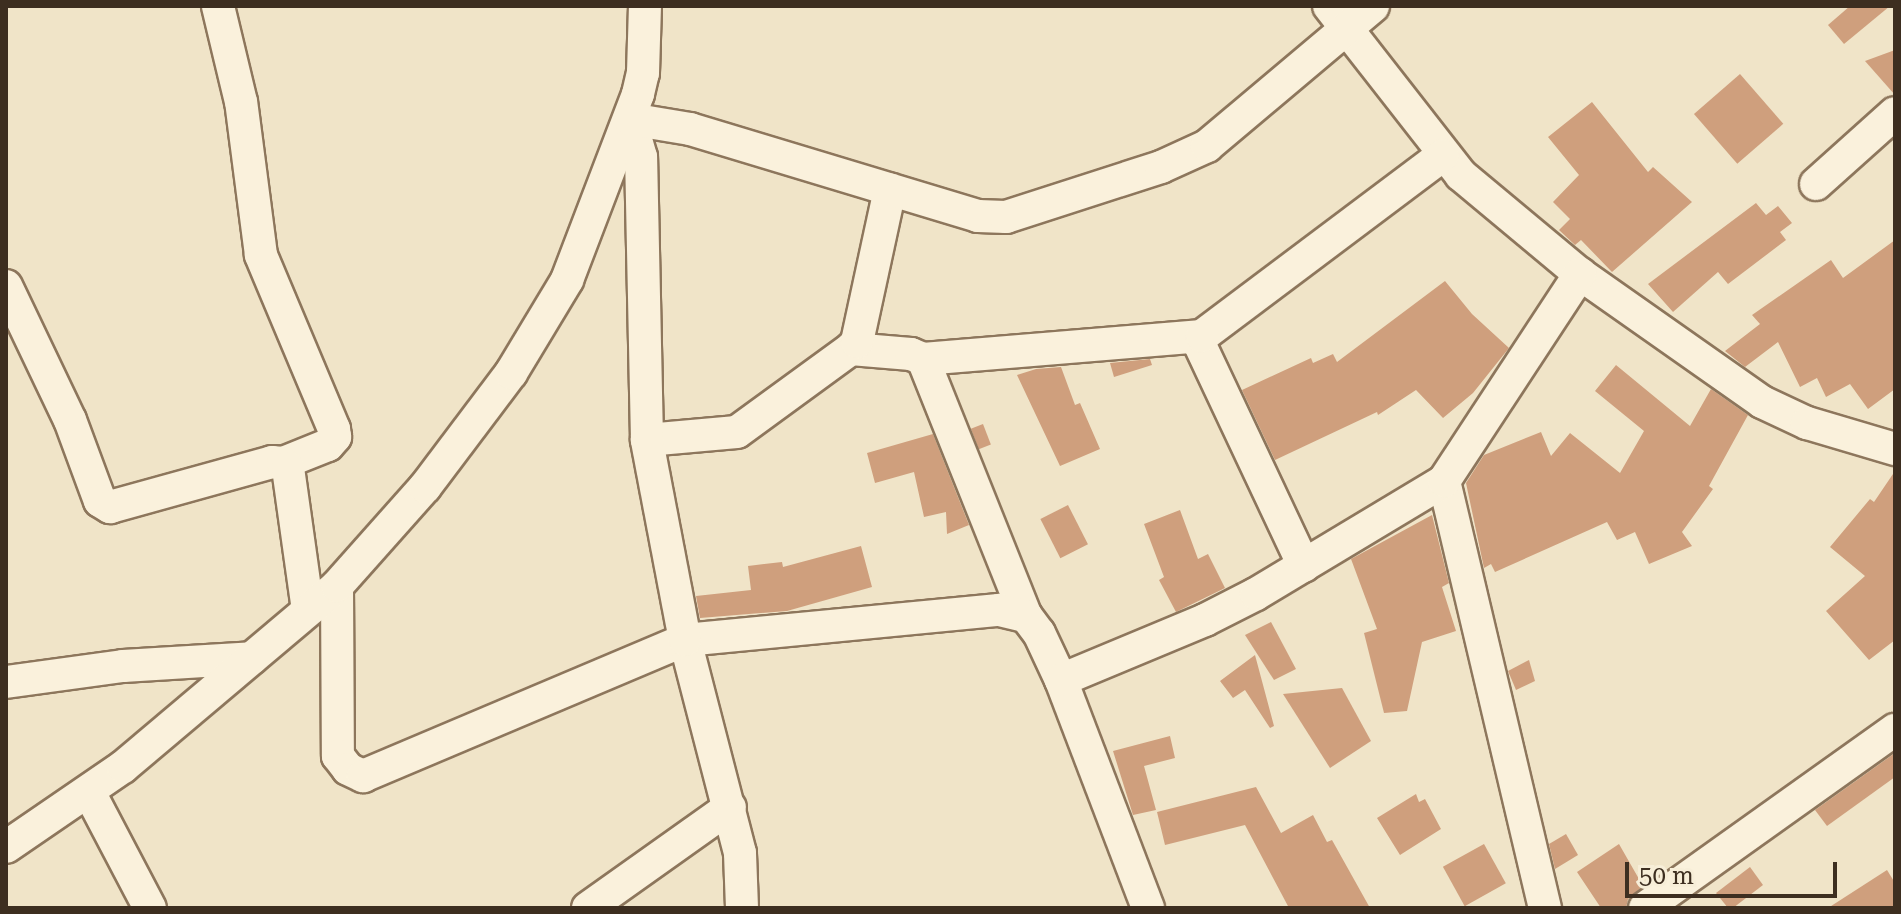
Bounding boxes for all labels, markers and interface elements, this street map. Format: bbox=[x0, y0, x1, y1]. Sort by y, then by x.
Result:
scale bar bbox=[1629, 846, 1841, 896]
text: 50 m bbox=[1639, 862, 1694, 890]

